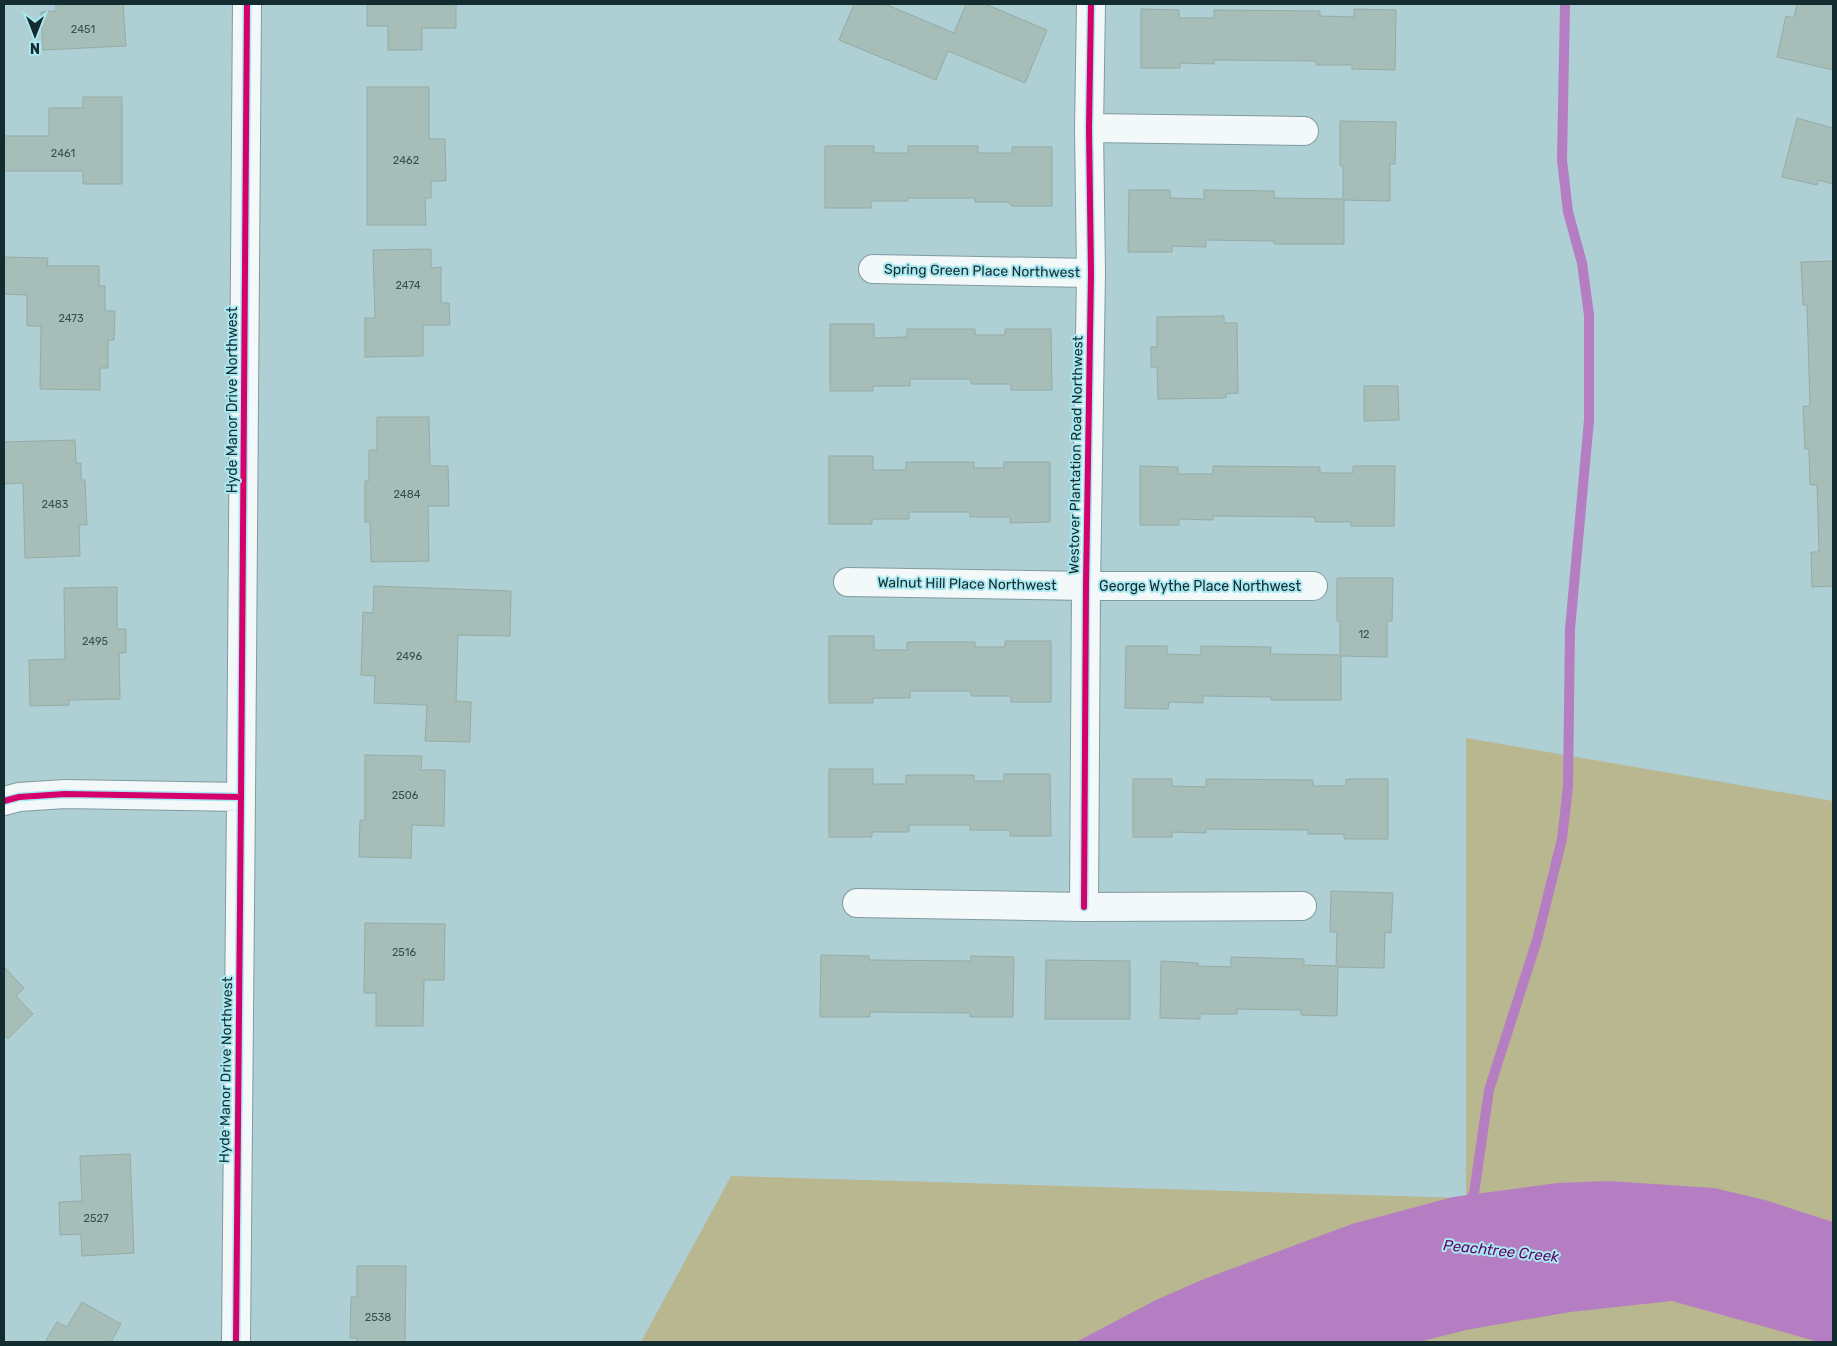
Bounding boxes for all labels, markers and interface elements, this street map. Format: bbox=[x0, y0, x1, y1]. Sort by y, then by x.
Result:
north arrow bbox=[10, 10, 60, 60]
house number: 2451 bbox=[71, 23, 95, 36]
text: N bbox=[30, 39, 40, 56]
house number: 2461 bbox=[51, 147, 75, 160]
house number: 2462 bbox=[393, 154, 419, 167]
street label: Spring Green Place Northwest bbox=[884, 261, 1081, 281]
house number: 2474 bbox=[395, 279, 421, 292]
street label: Hyde Manor Drive Northwest bbox=[224, 306, 241, 493]
house number: 2473 bbox=[58, 312, 84, 325]
street label: Westover Plantation Road Northwest bbox=[1065, 335, 1087, 574]
house number: 2484 bbox=[393, 488, 421, 501]
house number: 2483 bbox=[42, 498, 69, 511]
street label: Walnut Hill Place Northwest bbox=[877, 574, 1057, 594]
street label: George Wythe Place Northwest bbox=[1099, 578, 1301, 595]
house number: 12 bbox=[1358, 628, 1370, 641]
house number: 2495 bbox=[82, 635, 109, 648]
house number: 2496 bbox=[396, 650, 422, 663]
house number: 2506 bbox=[392, 789, 419, 802]
house number: 2516 bbox=[392, 946, 416, 959]
street label: Hyde Manor Drive Northwest bbox=[216, 976, 236, 1163]
house number: 2527 bbox=[83, 1212, 109, 1225]
water label: Peachtree Creek bbox=[1442, 1236, 1560, 1266]
house number: 2538 bbox=[365, 1311, 391, 1324]

